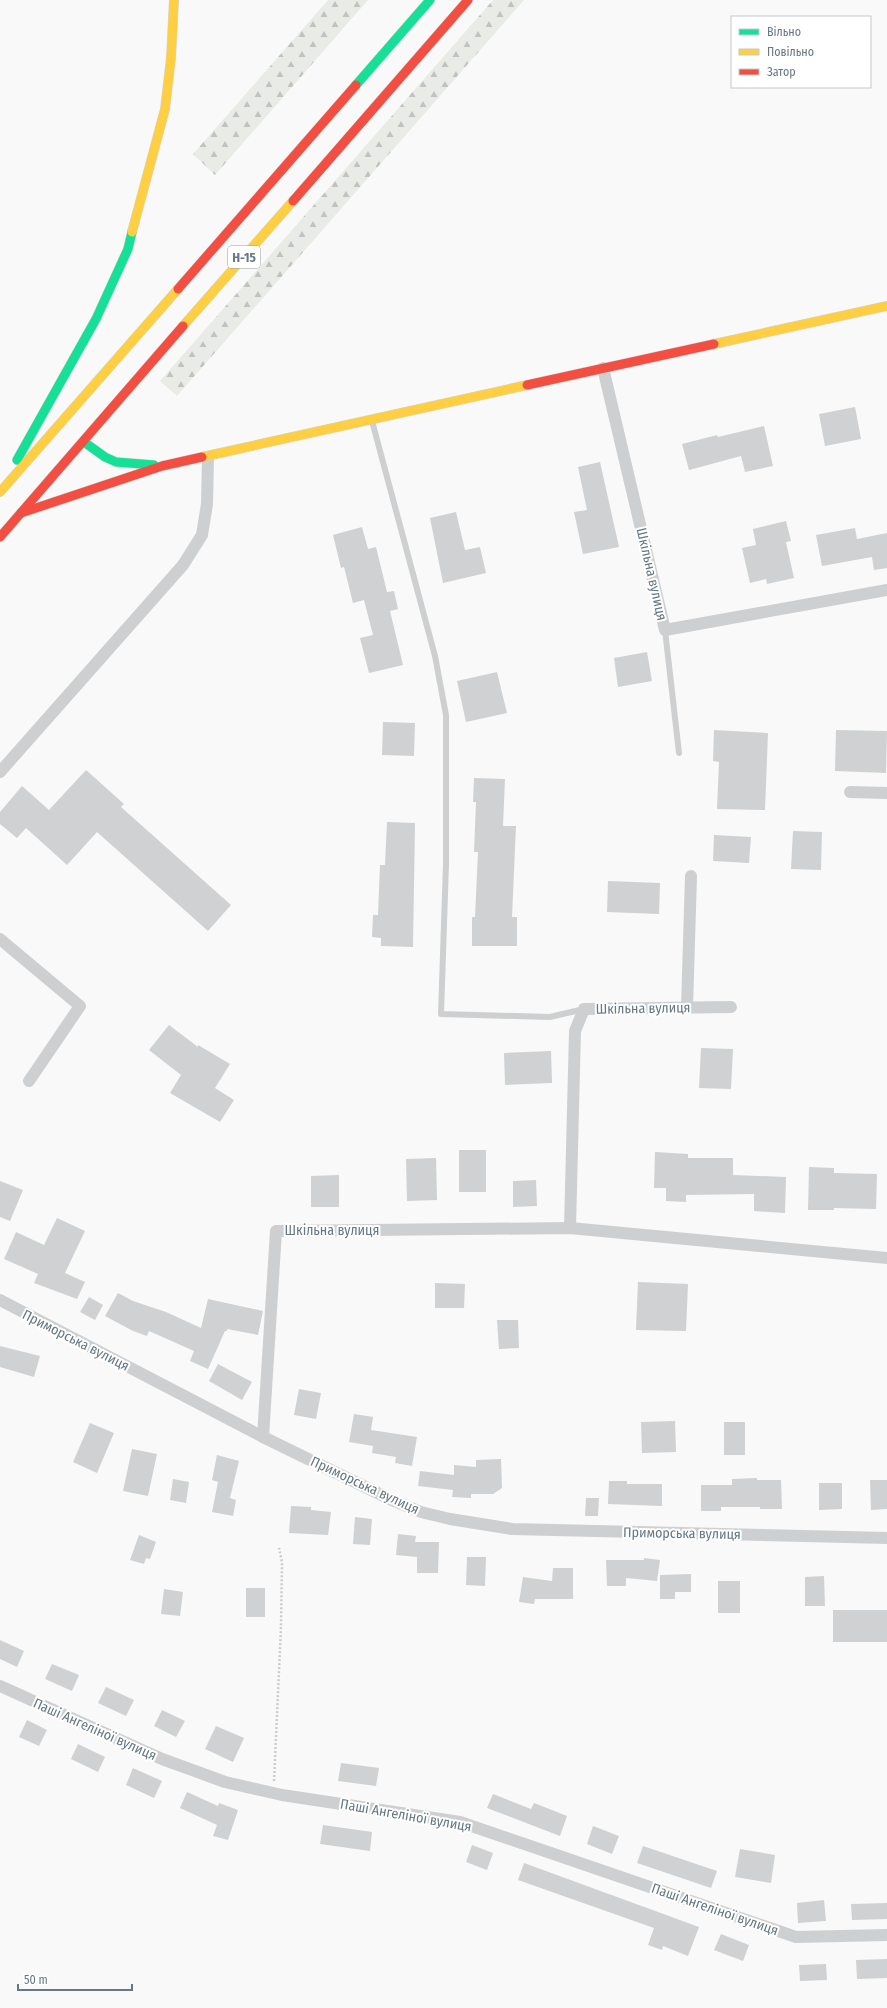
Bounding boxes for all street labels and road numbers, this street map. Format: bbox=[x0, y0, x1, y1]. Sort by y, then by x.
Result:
road number: Н-15 bbox=[228, 246, 260, 268]
street label: Шкільна вулиця bbox=[633, 526, 670, 622]
street label: Шкільна вулиця bbox=[595, 999, 691, 1018]
street label: Шкільна вулиця bbox=[285, 1222, 379, 1239]
street label: Приморська вулиця bbox=[19, 1306, 132, 1375]
street label: Приморська вулиця bbox=[308, 1453, 422, 1518]
street label: Приморська вулиця bbox=[623, 1524, 741, 1543]
street label: Паші Ангеліної вулиця bbox=[31, 1695, 159, 1764]
street label: Паші Ангеліної вулиця bbox=[339, 1796, 473, 1835]
street label: Паші Ангеліної вулиця bbox=[649, 1880, 781, 1939]

